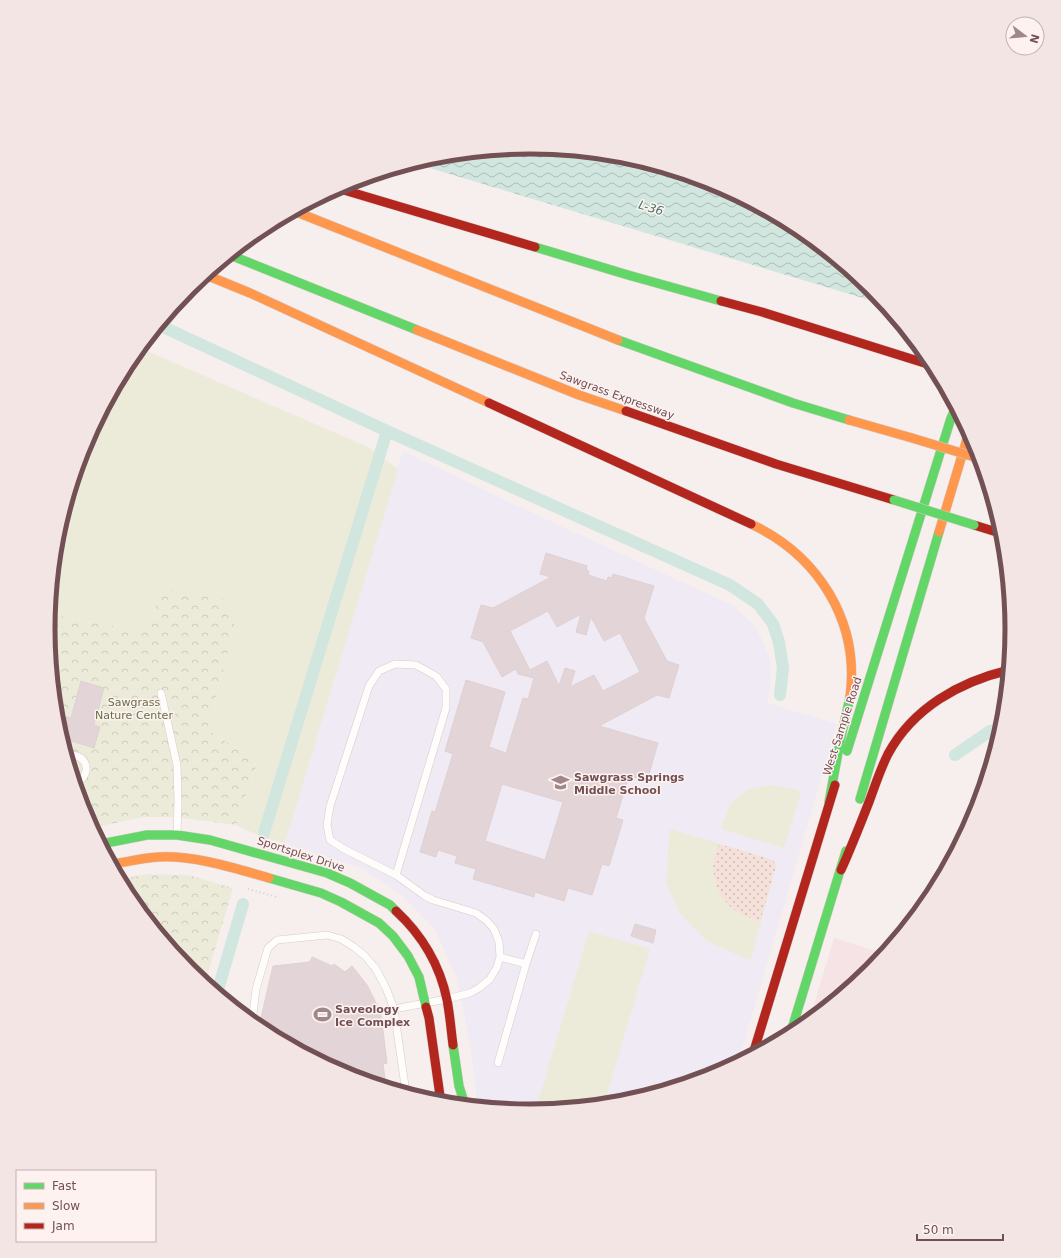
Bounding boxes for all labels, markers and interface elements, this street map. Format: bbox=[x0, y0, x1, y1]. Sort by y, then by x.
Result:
north arrow bbox=[1005, 16, 1045, 56]
text: N bbox=[1027, 32, 1042, 45]
water label: L-36 bbox=[637, 198, 665, 218]
street label: Sawgrass Expressway bbox=[558, 369, 676, 422]
street label: West Sample Road bbox=[820, 675, 865, 777]
park label: Sawgrass Nature Center bbox=[95, 696, 173, 722]
place label: Sawgrass Springs Middle School bbox=[574, 771, 685, 797]
school or university icon: Sawgrass Springs Middle School bbox=[551, 773, 571, 793]
street label: Sportsplex Drive bbox=[255, 834, 346, 875]
place label: Saveology Ice Complex bbox=[335, 1003, 410, 1029]
sports icon: Saveology Ice Complex bbox=[312, 1005, 332, 1025]
legend bbox=[16, 1170, 156, 1242]
text: Fast bbox=[52, 1179, 76, 1193]
text: Slow bbox=[52, 1199, 80, 1213]
scale bar bbox=[917, 1216, 1003, 1242]
text: Jam bbox=[51, 1219, 75, 1233]
text: 50 m bbox=[923, 1223, 954, 1237]

